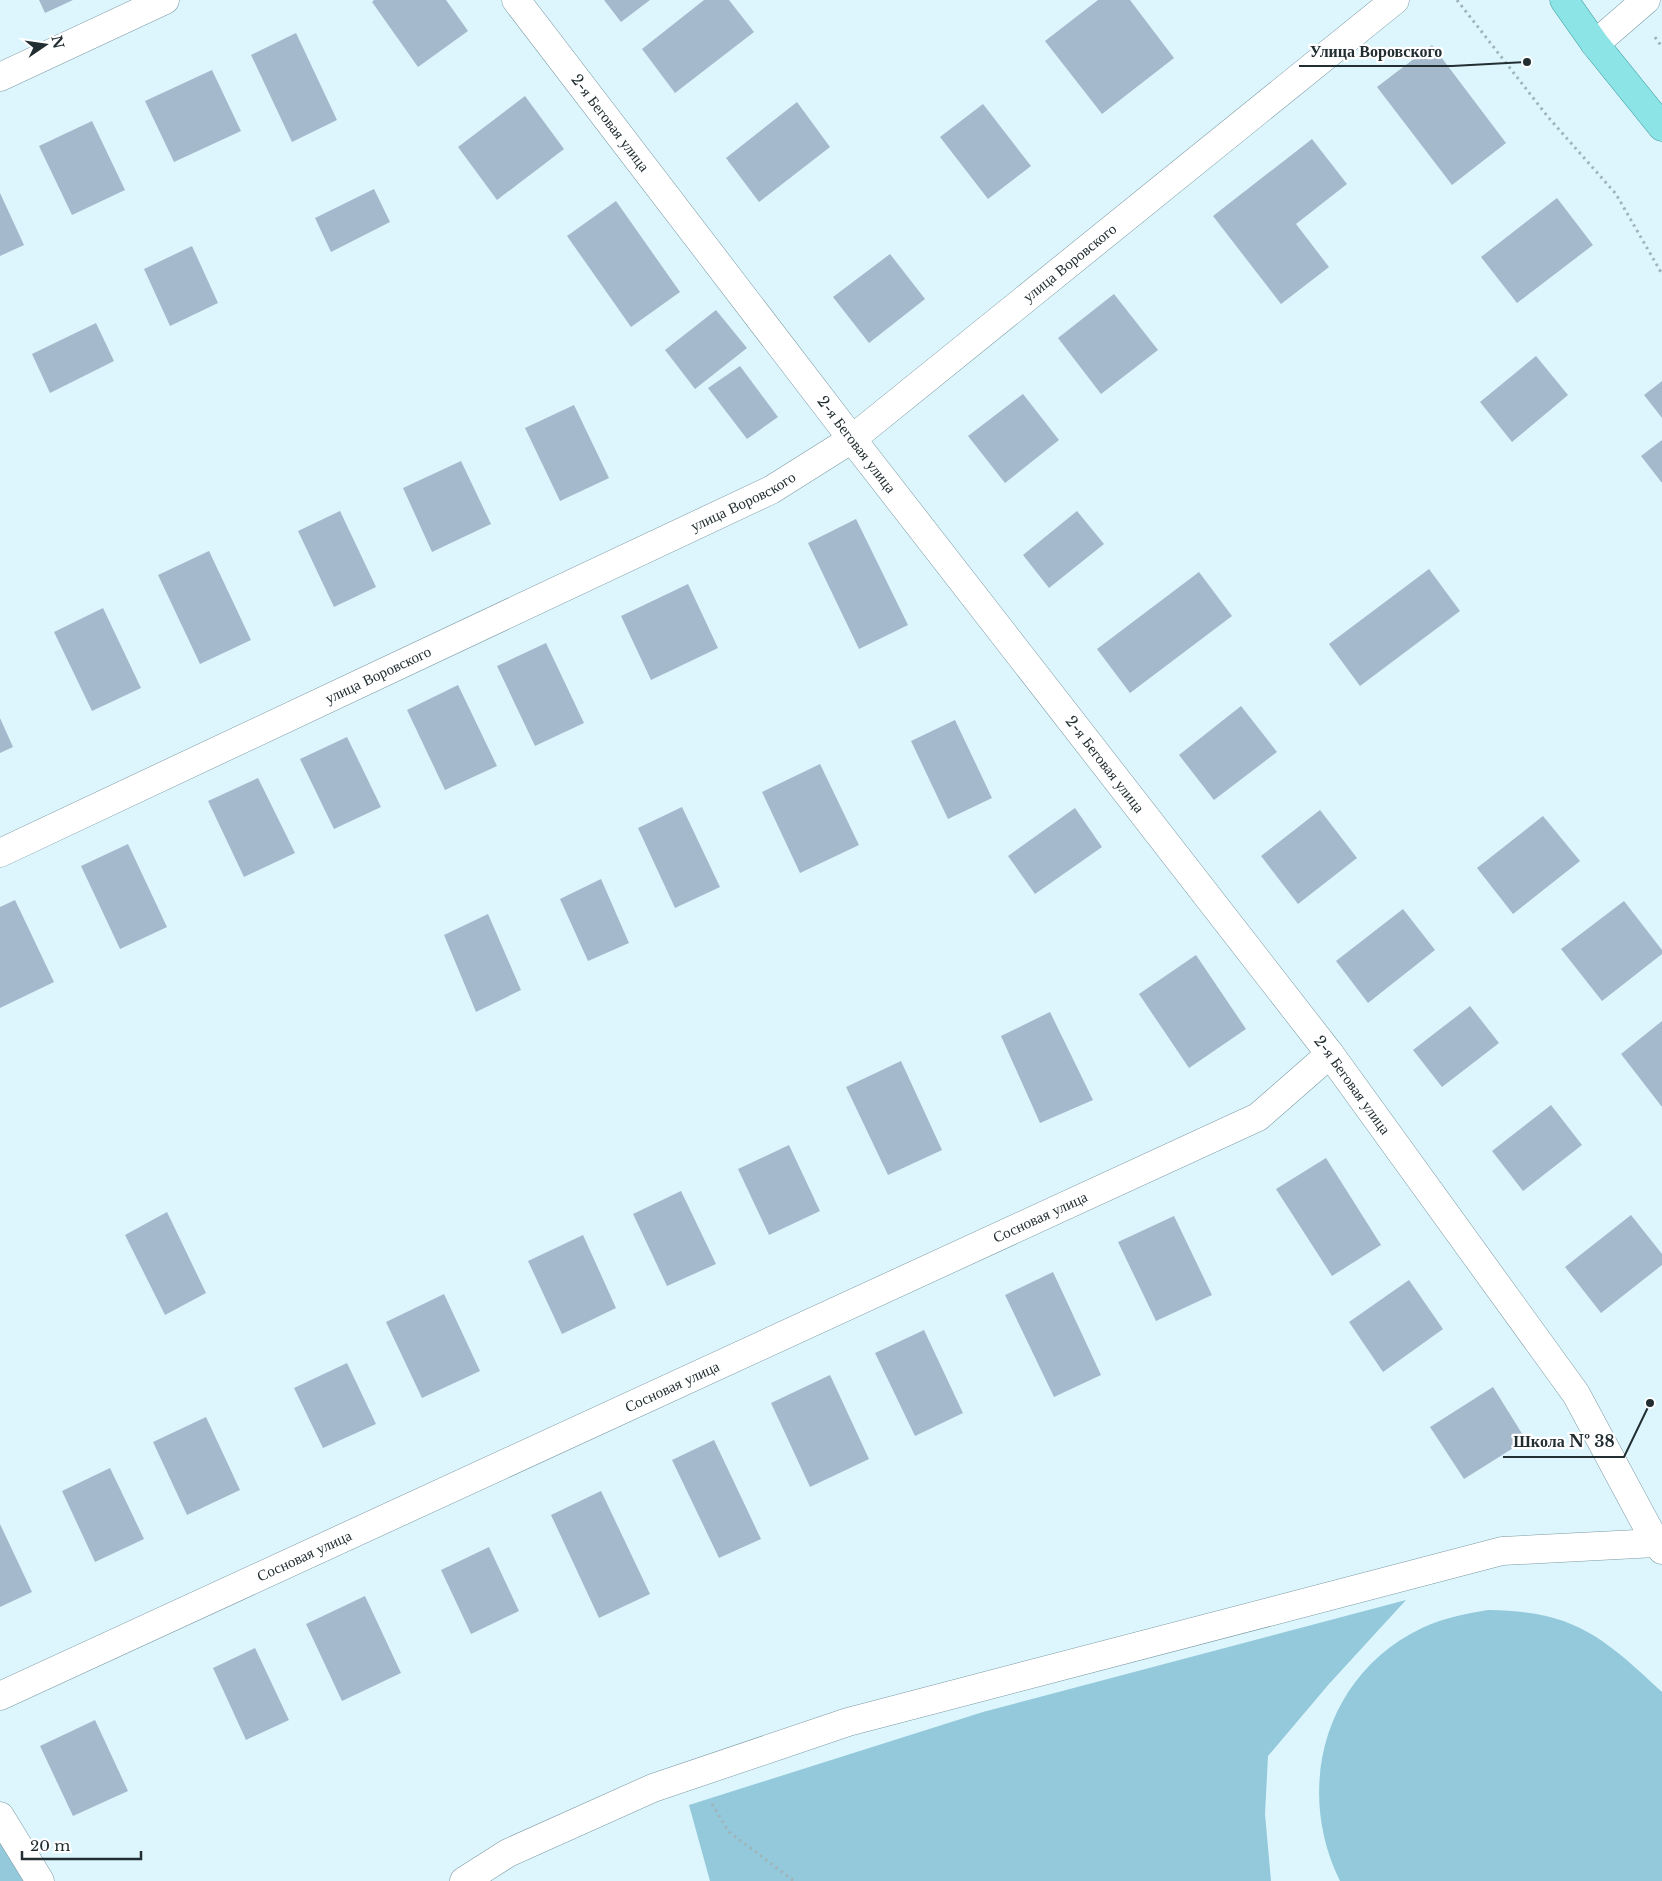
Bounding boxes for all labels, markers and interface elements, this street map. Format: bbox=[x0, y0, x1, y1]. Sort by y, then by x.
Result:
north arrow bbox=[20, 20, 70, 70]
text: N bbox=[47, 34, 68, 51]
callout: Улица Воровского bbox=[1299, 35, 1452, 66]
text: Улица Воровского bbox=[1310, 41, 1442, 61]
street label: 2-я Беговая улица bbox=[567, 70, 654, 176]
street label: улица Воровского bbox=[1019, 219, 1120, 306]
street label: 2-я Беговая улица bbox=[813, 392, 901, 497]
street label: улица Воровского bbox=[687, 467, 799, 535]
street label: улица Воровского bbox=[322, 641, 434, 708]
street label: 2-я Беговая улица bbox=[1062, 712, 1149, 817]
street label: 2-я Беговая улица bbox=[1310, 1032, 1395, 1138]
street label: Сосновая улица bbox=[990, 1187, 1090, 1247]
street label: Сосновая улица bbox=[622, 1356, 723, 1416]
callout: Школа № 38 bbox=[1503, 1426, 1624, 1457]
text: Школа № 38 bbox=[1513, 1431, 1615, 1451]
street label: Сосновая улица bbox=[254, 1525, 355, 1585]
scale bar bbox=[22, 1828, 141, 1860]
text: 20 m bbox=[30, 1836, 70, 1855]

